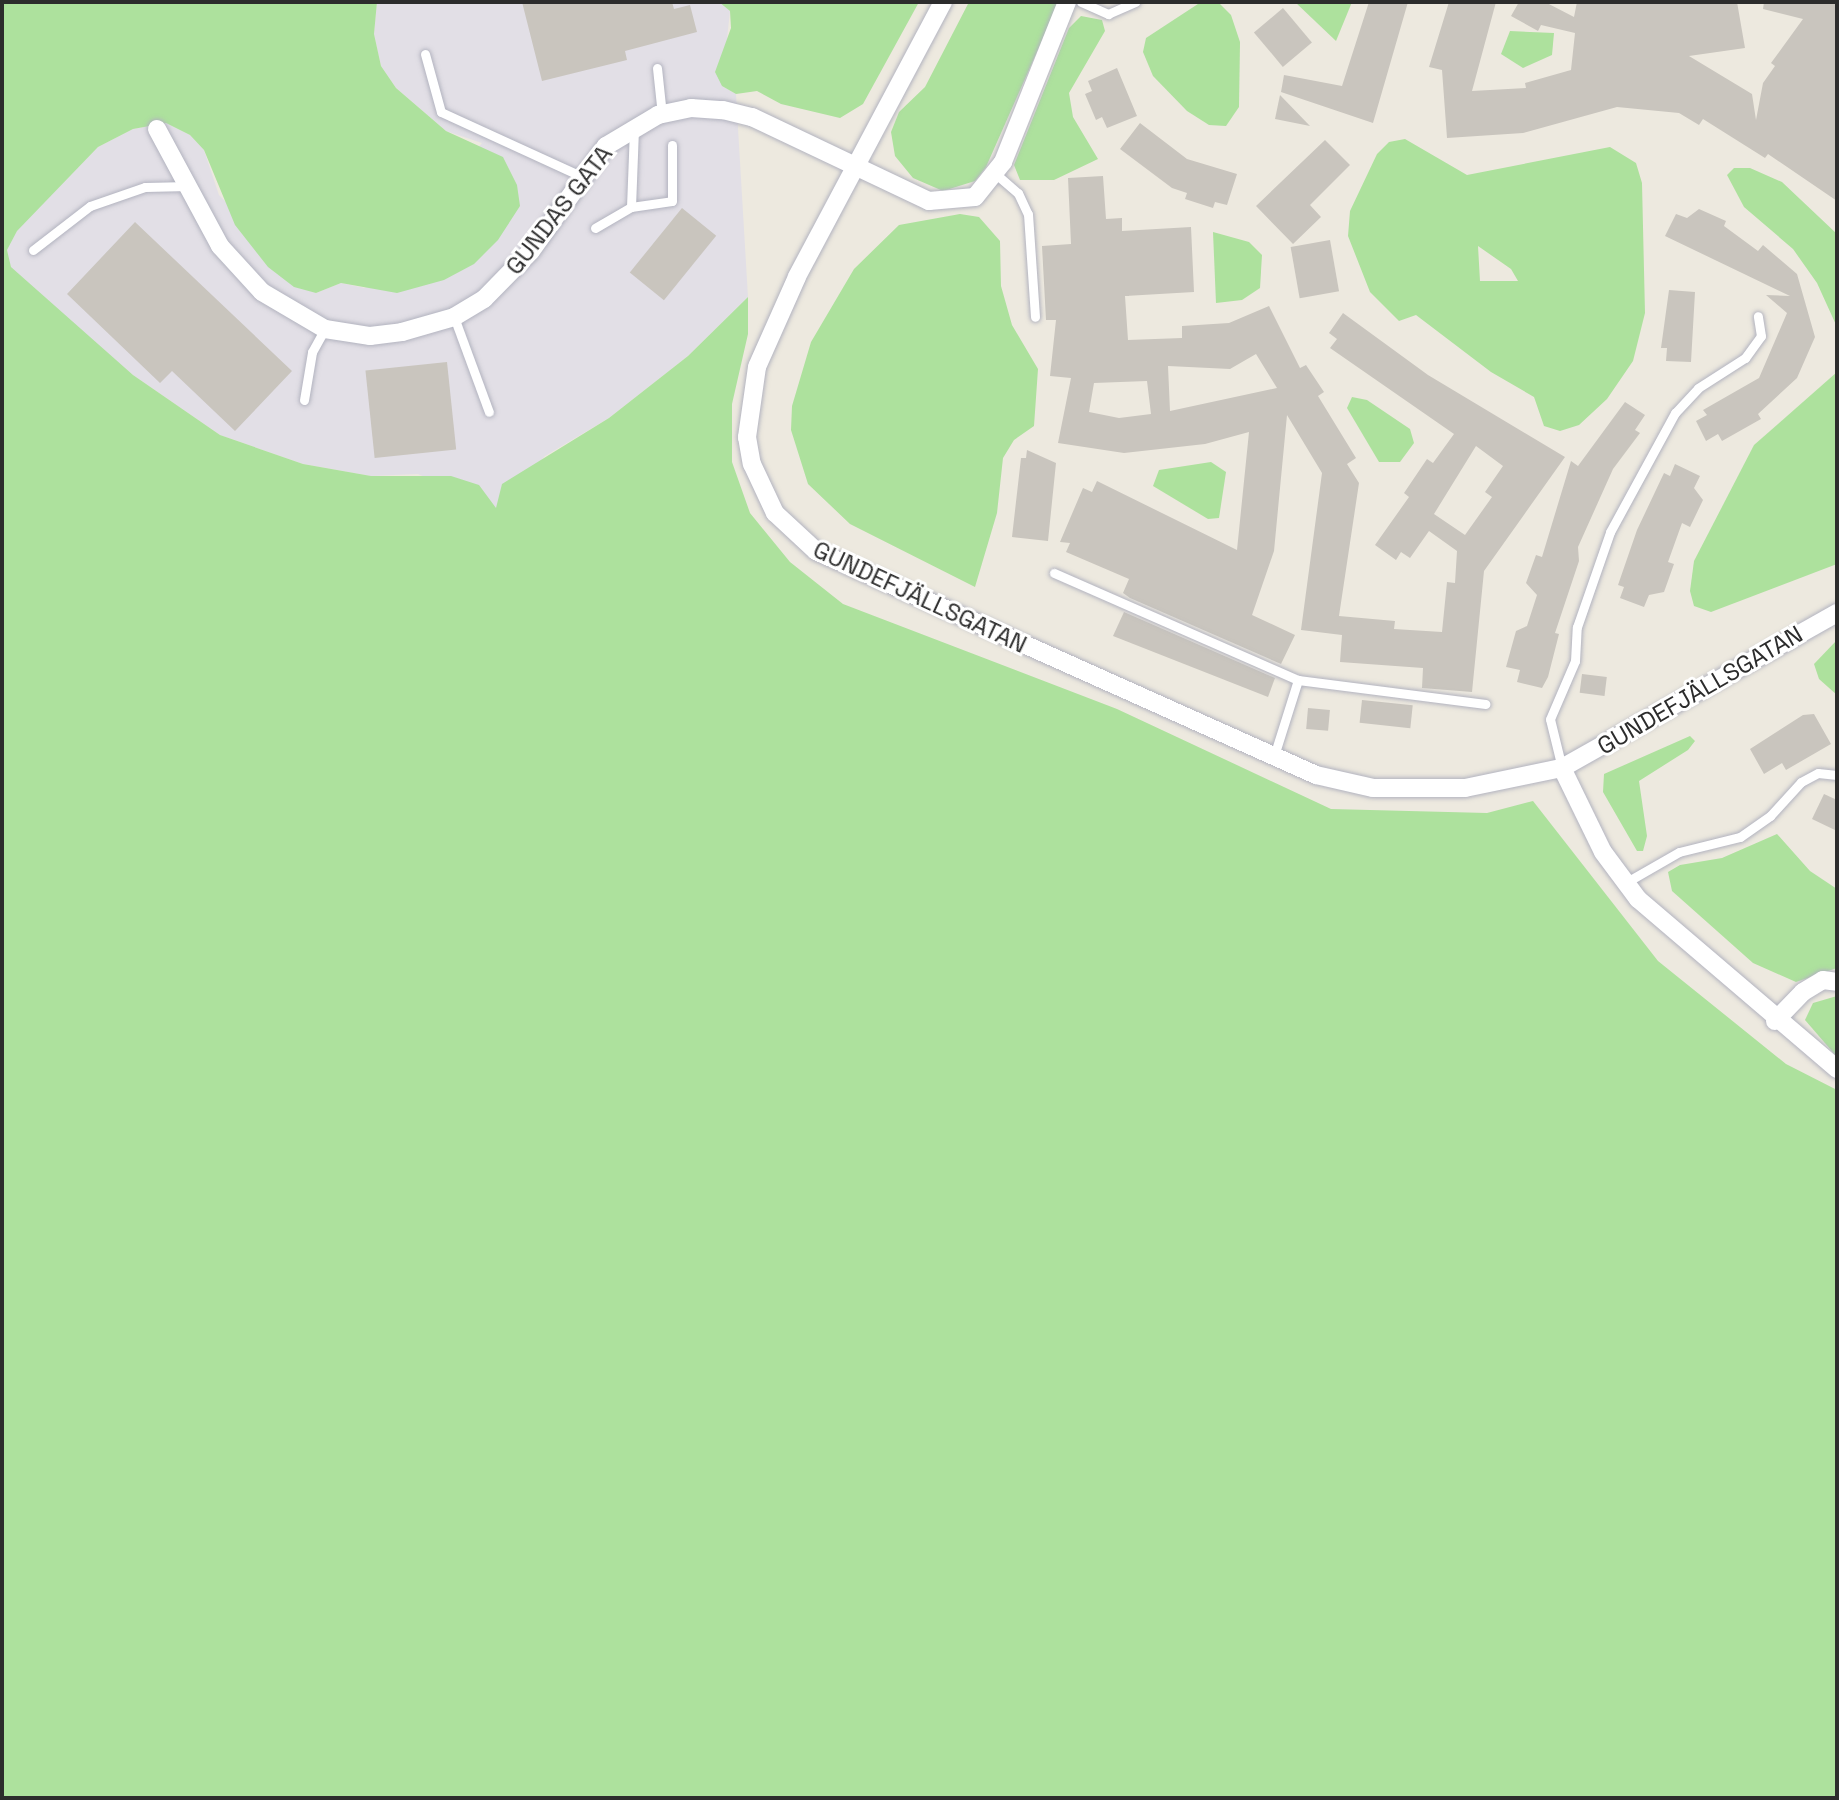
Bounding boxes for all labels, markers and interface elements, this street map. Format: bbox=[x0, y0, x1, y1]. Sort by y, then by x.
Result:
street label: GUNDAS GATA bbox=[500, 140, 618, 280]
street label: GUNDEFJÄLLSGATAN bbox=[809, 535, 1031, 659]
street label: GUNDEFJÄLLSGATAN bbox=[1592, 619, 1808, 761]

